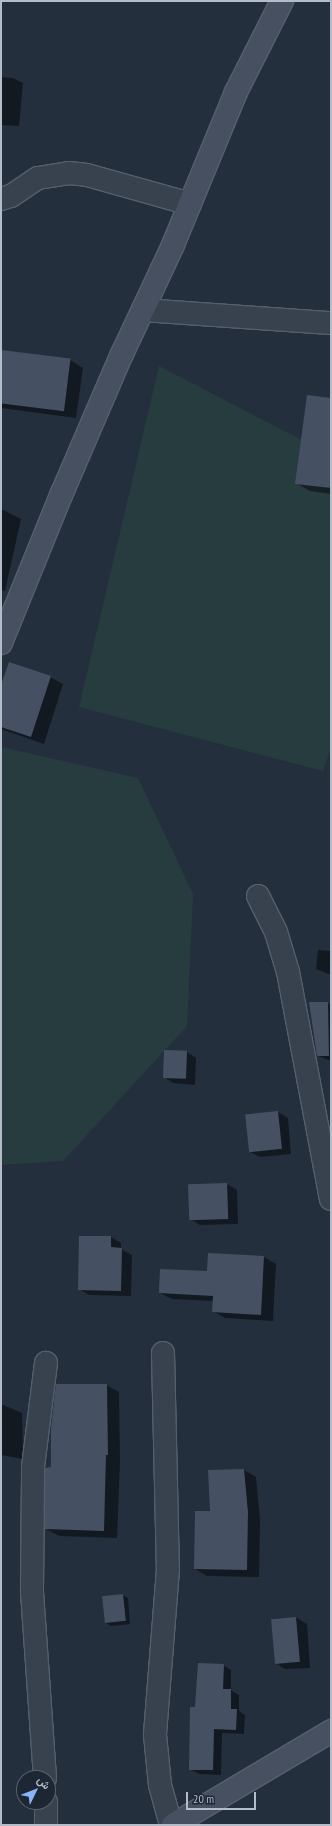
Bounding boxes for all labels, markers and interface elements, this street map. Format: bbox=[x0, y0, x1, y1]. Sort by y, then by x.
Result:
north arrow bbox=[16, 1770, 56, 1810]
text: ش bbox=[34, 1773, 54, 1792]
scale bar bbox=[188, 1784, 258, 1810]
text: 20 m bbox=[193, 1791, 214, 1806]

